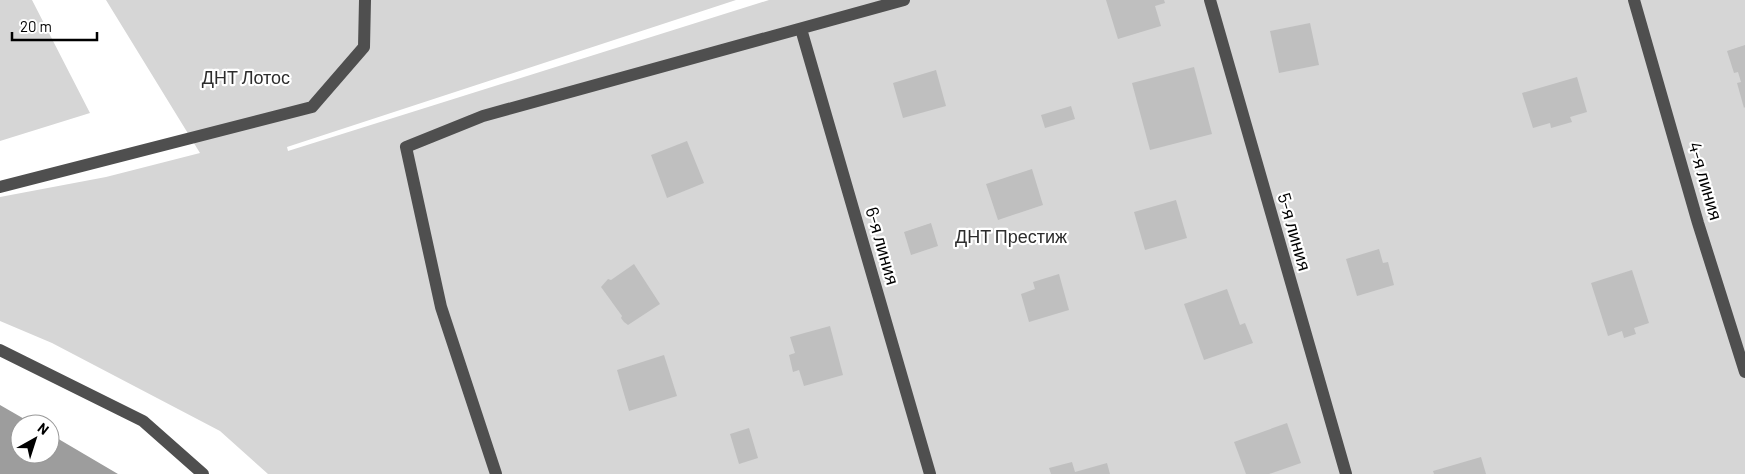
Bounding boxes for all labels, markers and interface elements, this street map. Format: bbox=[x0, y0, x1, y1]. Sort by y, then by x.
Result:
scale bar bbox=[12, 10, 98, 42]
text: 20 m bbox=[20, 17, 52, 35]
park label: ДНТ Лотос bbox=[202, 66, 290, 88]
street label: 4-я линия bbox=[1684, 139, 1728, 223]
street label: 5-я линия bbox=[1273, 190, 1317, 273]
street label: 6-я линия bbox=[861, 204, 905, 287]
park label: ДНТ Престиж bbox=[955, 225, 1067, 247]
north arrow bbox=[10, 414, 60, 464]
text: N bbox=[35, 419, 52, 438]

